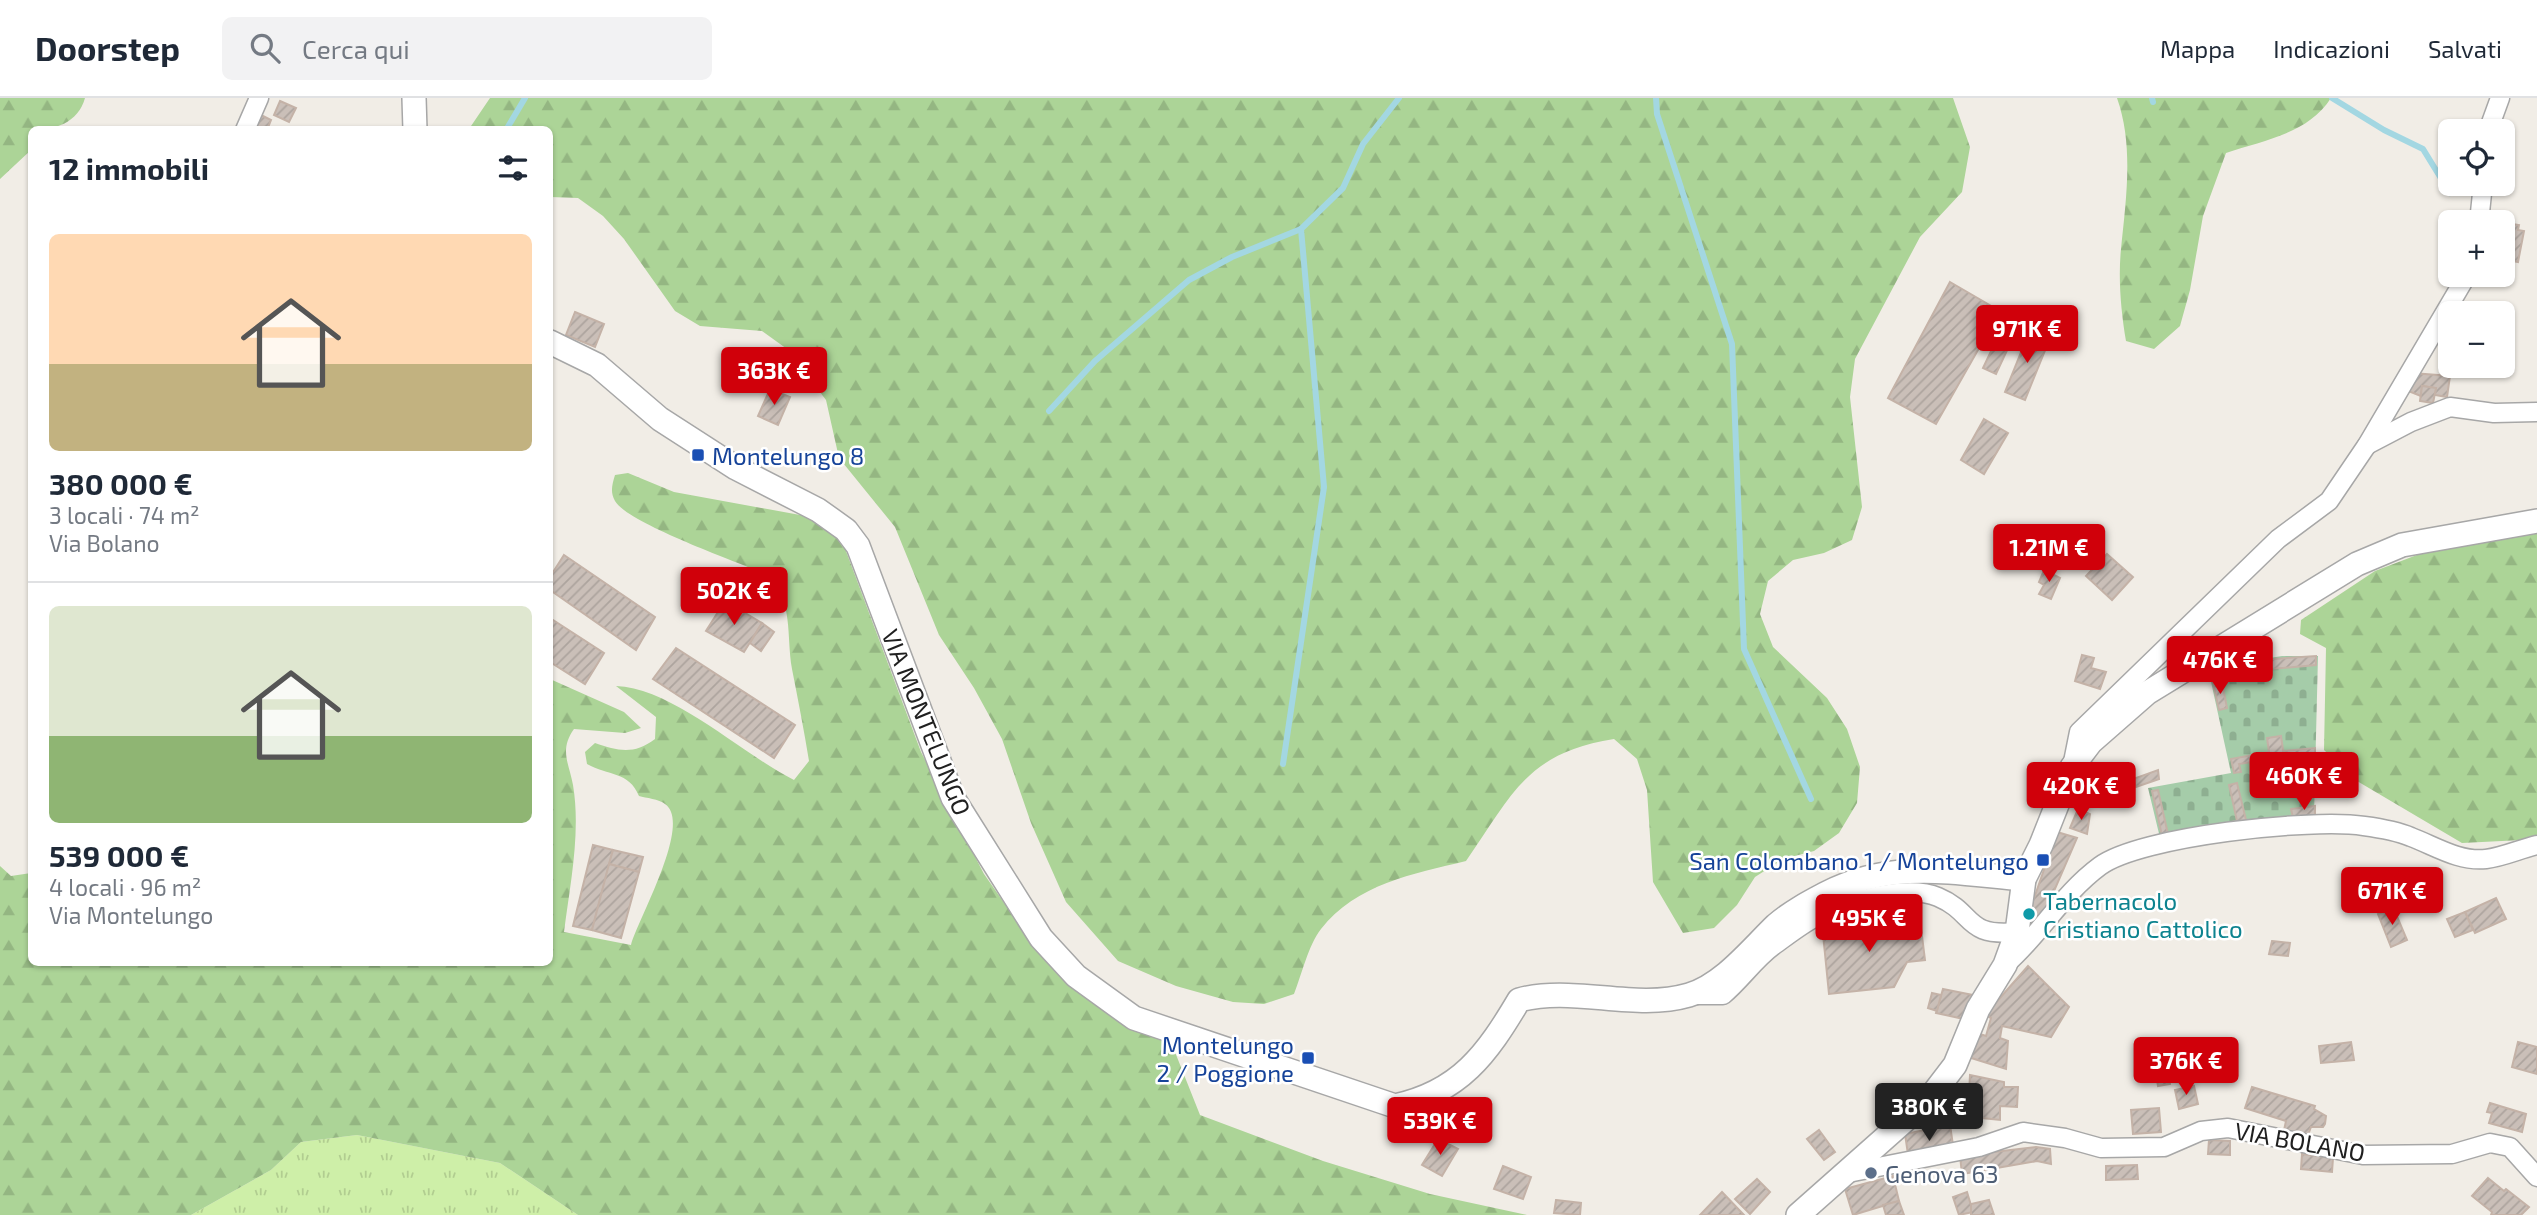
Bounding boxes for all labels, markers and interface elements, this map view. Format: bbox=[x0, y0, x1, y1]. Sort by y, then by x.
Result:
search box bbox=[222, 17, 712, 80]
text: Doorstep bbox=[35, 28, 180, 68]
icon: search bbox=[246, 29, 284, 67]
text: Cerca qui bbox=[302, 33, 410, 64]
text: Mappa bbox=[2160, 34, 2235, 63]
text: Indicazioni bbox=[2273, 34, 2390, 63]
text: Salvati bbox=[2428, 34, 2502, 63]
map controls bbox=[2438, 119, 2515, 378]
button: locate bbox=[2438, 119, 2515, 196]
icon: filters bbox=[494, 149, 532, 187]
text: 12 immobili bbox=[49, 150, 209, 186]
button: + bbox=[2438, 210, 2515, 287]
icon: home bbox=[228, 280, 354, 406]
button: − bbox=[2438, 301, 2515, 378]
pin: 971K € bbox=[1970, 306, 2084, 365]
text: 971K € bbox=[1992, 314, 2062, 342]
pin: 363K € bbox=[717, 348, 831, 407]
text: 363K € bbox=[737, 356, 811, 384]
place label: Montelungo 8 bbox=[712, 441, 864, 470]
marker: Montelungo 8 bbox=[690, 447, 706, 463]
text: 380 000 € bbox=[49, 465, 193, 501]
text: 3 locali · 74 m² bbox=[49, 501, 200, 529]
pin: 1.21M € bbox=[1984, 524, 2114, 584]
text: Via Bolano bbox=[49, 529, 160, 557]
text: 1.21M € bbox=[2009, 533, 2089, 561]
pin: 502K € bbox=[677, 568, 791, 627]
text: 502K € bbox=[697, 576, 771, 604]
street label: VIA MONTELUNGO bbox=[876, 625, 978, 819]
pin: 476K € bbox=[2163, 636, 2277, 696]
text: 476K € bbox=[2183, 645, 2257, 673]
icon: home bbox=[228, 652, 354, 778]
pin: 460K € bbox=[2247, 752, 2361, 812]
text: 460K € bbox=[2266, 761, 2342, 789]
pin: 420K € bbox=[2024, 762, 2138, 822]
text: 420K € bbox=[2043, 771, 2119, 799]
text: 539 000 € bbox=[49, 837, 189, 873]
place label: San Colombano 1 / Montelungo bbox=[1689, 846, 2029, 875]
marker: San Colombano 1 / Montelungo bbox=[2035, 852, 2051, 868]
pin: 671K € bbox=[2335, 868, 2449, 927]
text: 4 locali · 96 m² bbox=[49, 873, 201, 901]
text: 671K € bbox=[2357, 876, 2427, 904]
place label: Tabernacolo Cristiano Cattolico bbox=[2043, 886, 2243, 943]
pin: 495K € bbox=[1812, 894, 1926, 954]
text: Via Montelungo bbox=[49, 901, 213, 929]
text: 495K € bbox=[1831, 903, 1907, 931]
marker: Tabernacolo Cristiano Cattolico bbox=[2021, 906, 2037, 922]
place label: Montelungo 2 / Poggione bbox=[1157, 1030, 1294, 1087]
pin: 376K € bbox=[2129, 1038, 2243, 1097]
text: 376K € bbox=[2150, 1046, 2222, 1074]
marker: Montelungo 2 / Poggione bbox=[1300, 1050, 1316, 1066]
pin: 380K € bbox=[1872, 1084, 1986, 1143]
text: 380K € bbox=[1891, 1092, 1967, 1120]
pin: 539K € bbox=[1383, 1098, 1497, 1157]
text: 539K € bbox=[1403, 1106, 1477, 1134]
street label: VIA BOLANO bbox=[2233, 1115, 2367, 1167]
place label: Genova 63 bbox=[1885, 1159, 1999, 1188]
marker: Genova 63 bbox=[1863, 1165, 1879, 1181]

